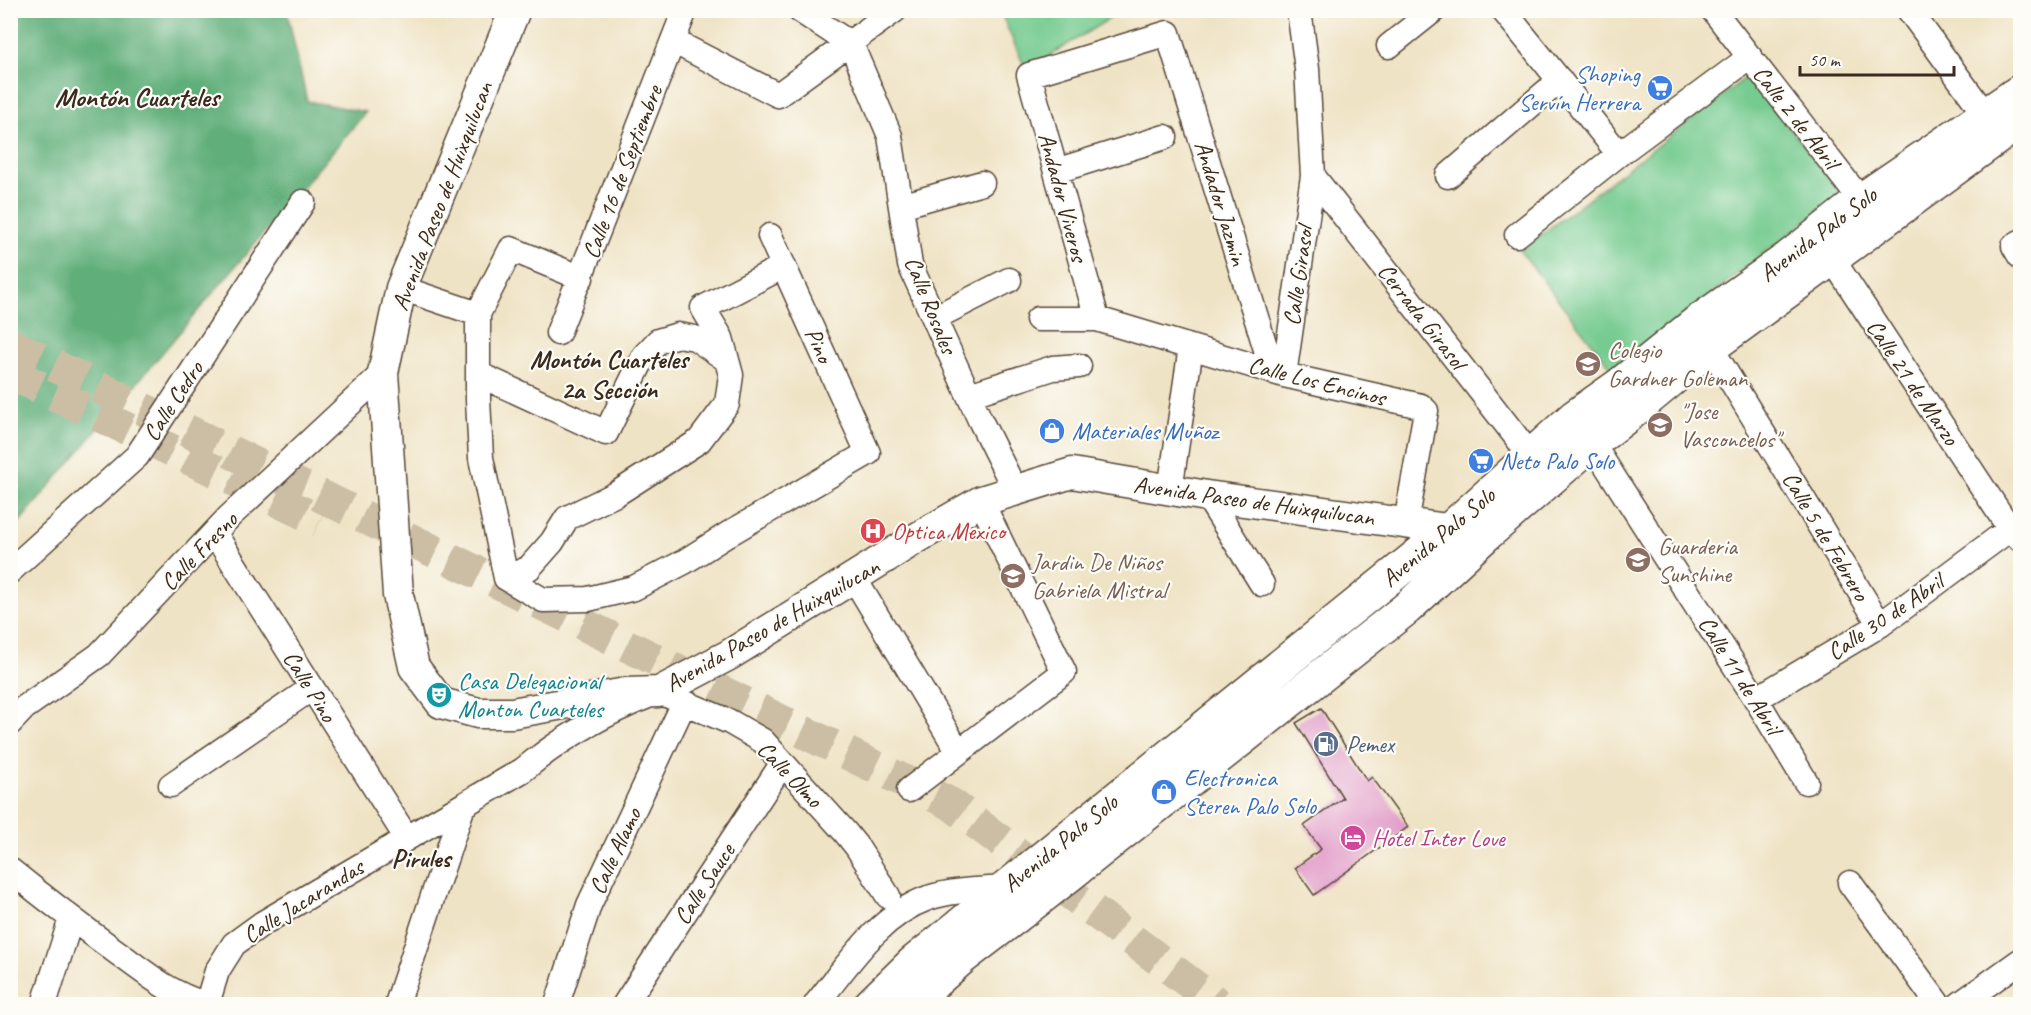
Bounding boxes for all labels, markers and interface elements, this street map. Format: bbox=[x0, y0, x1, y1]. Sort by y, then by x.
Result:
scale bar bbox=[1800, 39, 1954, 77]
text: 50 m bbox=[1809, 49, 1842, 71]
place label: Shoping Servín Herrera bbox=[1518, 59, 1642, 117]
street label: Calle 2 de Abril bbox=[1746, 59, 1848, 178]
supermarket icon: Shoping Servín Herrera bbox=[1645, 73, 1675, 103]
street label: Avenida Paseo de Huixquilucan bbox=[385, 76, 500, 315]
street label: Calle 16 de Septiembre bbox=[575, 79, 670, 263]
district label: Montón Cuarteles bbox=[55, 80, 221, 114]
street label: Andador Viveros bbox=[1031, 129, 1095, 267]
street label: Andador Jazmin bbox=[1188, 137, 1254, 270]
street label: Avenida Palo Solo bbox=[1753, 179, 1884, 288]
street label: Calle Girasol bbox=[1276, 221, 1320, 328]
street label: Calle Rosales bbox=[898, 252, 965, 360]
street label: Cerrada Girasol bbox=[1371, 257, 1475, 378]
street label: Calle 21 de Marzo bbox=[1860, 313, 1967, 452]
street label: Pino bbox=[798, 323, 841, 369]
place label: Colegio Gardner Goleman bbox=[1608, 335, 1748, 393]
district label: Montón Cuarteles 2a Sección bbox=[530, 343, 691, 406]
street label: Calle Los Encinos bbox=[1245, 349, 1391, 413]
school or university icon: Colegio Gardner Goleman bbox=[1573, 349, 1603, 379]
street label: Calle Cedro bbox=[136, 354, 211, 447]
place label: "Jose Vasconcelos" bbox=[1680, 396, 1785, 454]
school or university icon: "Jose Vasconcelos" bbox=[1645, 410, 1675, 440]
shop icon: Materiales Muñoz bbox=[1037, 416, 1067, 446]
place label: Materiales Muñoz bbox=[1072, 416, 1220, 446]
supermarket icon: Neto Palo Solo bbox=[1466, 446, 1496, 476]
place label: Neto Palo Solo bbox=[1500, 446, 1616, 476]
street label: Calle 5 de Febrero bbox=[1776, 466, 1877, 607]
street label: Avenida Paseo de Huixquilucan bbox=[1132, 469, 1377, 533]
street label: Avenida Palo Solo bbox=[1375, 480, 1502, 593]
street label: Calle Fresno bbox=[154, 504, 245, 597]
hospital icon: Optica Mexico bbox=[858, 516, 888, 546]
place label: Optica Mexico bbox=[892, 516, 1007, 546]
place label: Guarderia Sunshine bbox=[1658, 531, 1738, 589]
school or university icon: Guarderia Sunshine bbox=[1623, 545, 1653, 575]
place label: Jardin De Niños Gabriela Mistral bbox=[1031, 547, 1170, 605]
street label: Avenida Paseo de Huixquilucan bbox=[660, 551, 886, 699]
school or university icon: Jardin De Niños Gabriela Mistral bbox=[998, 561, 1028, 591]
street label: Calle 30 de Abril bbox=[1821, 565, 1952, 667]
street label: Calle 11 de Abril bbox=[1692, 610, 1790, 743]
street label: Calle Pino bbox=[276, 645, 344, 729]
place label: Casa Delegacional Monton Cuarteles bbox=[458, 666, 606, 724]
theatre icon: Casa Delegacional Monton Cuarteles bbox=[424, 680, 454, 710]
fuel station icon: Pemex bbox=[1311, 729, 1341, 759]
place label: Pemex bbox=[1346, 729, 1396, 759]
street label: Calle Olmo bbox=[751, 734, 830, 815]
place label: Electronica Steren Palo Solo bbox=[1184, 763, 1317, 821]
shop icon: Electronica Steren Palo Solo bbox=[1149, 777, 1179, 807]
street label: Avenida Palo Solo bbox=[996, 786, 1125, 899]
street label: Calle Alamo bbox=[582, 802, 649, 899]
hotel icon: Hotel Inter Love bbox=[1338, 823, 1368, 853]
place label: Hotel Inter Love bbox=[1372, 823, 1507, 853]
street label: Calle Sauce bbox=[667, 836, 742, 930]
district label: Pirules bbox=[392, 842, 453, 875]
street label: Calle Jacarandas bbox=[237, 851, 371, 950]

